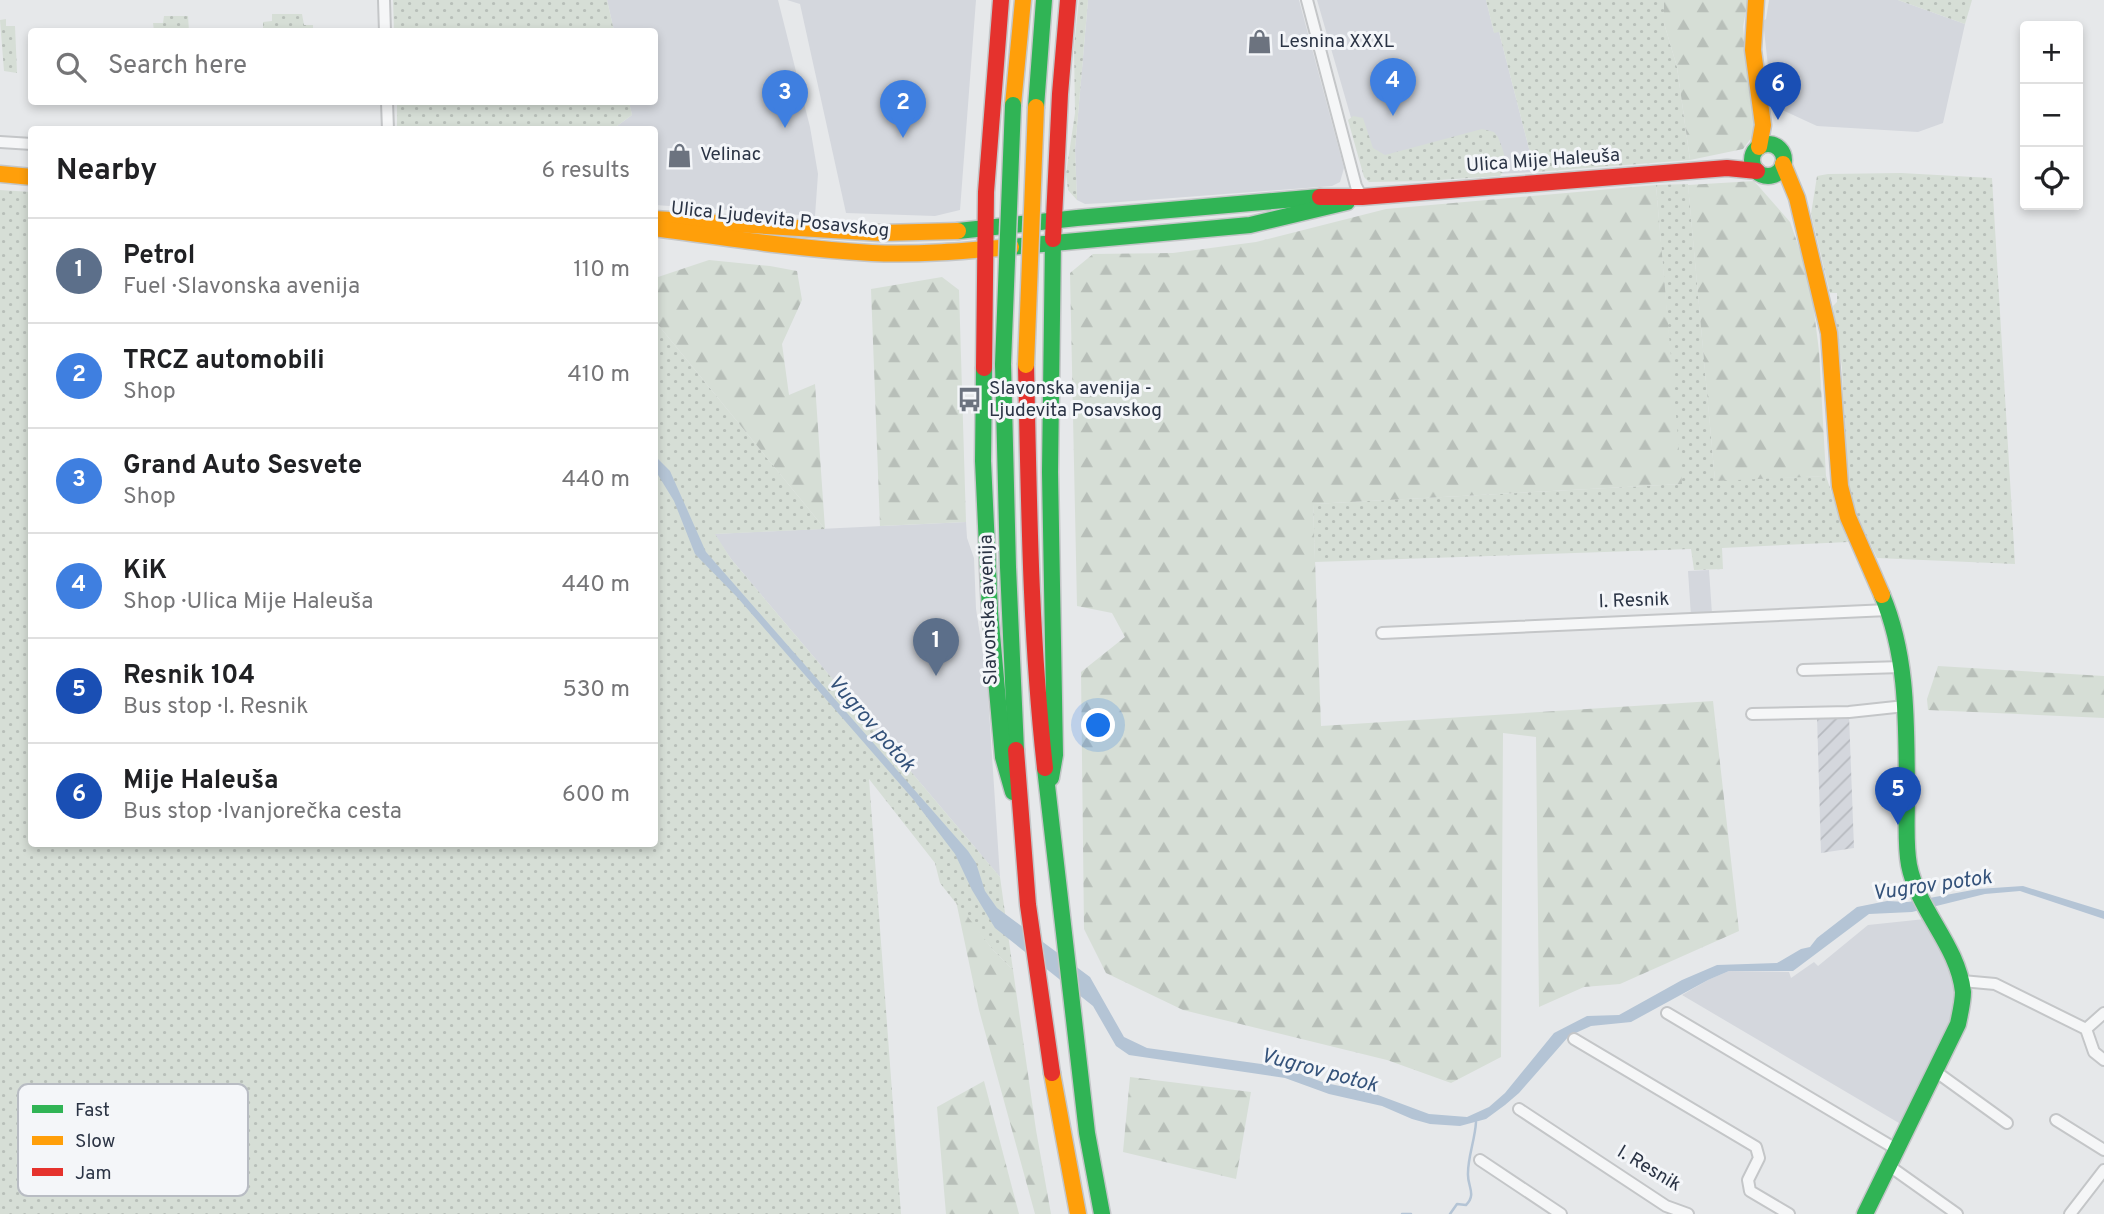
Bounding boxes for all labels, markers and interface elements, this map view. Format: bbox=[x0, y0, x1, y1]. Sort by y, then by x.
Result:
map controls bbox=[2020, 21, 2083, 210]
button: + bbox=[2020, 21, 2083, 84]
search box bbox=[28, 28, 658, 105]
shop icon: Lesnina XXXL bbox=[1245, 28, 1273, 56]
place label: Lesnina XXXL bbox=[1279, 30, 1395, 54]
icon: search bbox=[52, 48, 90, 86]
text: Search here bbox=[108, 50, 247, 83]
pin: 4 bbox=[1370, 58, 1416, 116]
pin: 6 bbox=[1755, 62, 1801, 120]
pin: 3 bbox=[762, 70, 808, 128]
pin: 2 bbox=[880, 80, 926, 138]
button: − bbox=[2020, 84, 2083, 147]
shop icon: Velinac bbox=[666, 141, 694, 169]
place label: Velinac bbox=[700, 143, 761, 167]
street label: Ulica Mije Haleuša bbox=[1465, 144, 1621, 178]
button: locate bbox=[2020, 147, 2083, 210]
text: Nearby bbox=[56, 153, 157, 190]
text: 6 results bbox=[542, 157, 630, 186]
street label: Ulica Ljudevita Posavskog bbox=[669, 197, 891, 243]
text: Petrol bbox=[123, 240, 195, 273]
text: 1 bbox=[74, 256, 84, 285]
text: 110 m bbox=[573, 256, 630, 285]
text: Fuel · Slavonska avenija bbox=[123, 273, 360, 302]
text: TRCZ automobili bbox=[123, 345, 325, 378]
text: 2 bbox=[72, 361, 86, 390]
text: 410 m bbox=[567, 361, 630, 390]
place label: Slavonska avenija - Ljudevita Posavskog bbox=[989, 377, 1162, 423]
text: Shop bbox=[123, 378, 176, 407]
bus stop icon: Slavonska avenija - Ljudevita Posavskog bbox=[955, 386, 983, 414]
text: Grand Auto Sesvete bbox=[123, 450, 362, 483]
text: 3 bbox=[72, 466, 86, 495]
text: 440 m bbox=[562, 466, 630, 495]
text: Shop bbox=[123, 483, 176, 512]
street label: Slavonska avenija bbox=[974, 534, 1004, 686]
text: KiK bbox=[123, 555, 167, 588]
text: 4 bbox=[72, 571, 86, 600]
text: 440 m bbox=[562, 571, 630, 600]
text: Shop · Ulica Mije Haleuša bbox=[123, 588, 373, 617]
street label: I. Resnik bbox=[1598, 588, 1670, 614]
pin: 1 bbox=[913, 618, 959, 676]
text: Resnik 104 bbox=[123, 660, 255, 693]
water label: Vugrov potok bbox=[821, 670, 921, 779]
text: 5 bbox=[72, 676, 86, 705]
text: 530 m bbox=[562, 676, 630, 705]
text: Bus stop · I. Resnik bbox=[123, 693, 308, 722]
your location bbox=[1081, 708, 1115, 742]
text: Mije Haleuša bbox=[123, 765, 279, 798]
pin: 5 bbox=[1875, 767, 1921, 825]
text: 6 bbox=[72, 781, 86, 810]
text: 600 m bbox=[562, 781, 630, 810]
text: Bus stop · Ivanjorečka cesta bbox=[123, 798, 402, 827]
water label: Vugrov potok bbox=[1871, 864, 1994, 908]
water label: Vugrov potok bbox=[1257, 1042, 1381, 1100]
legend bbox=[18, 1084, 248, 1196]
text: Fast bbox=[75, 1099, 110, 1123]
text: Slow bbox=[75, 1130, 115, 1154]
street label: I. Resnik bbox=[1613, 1141, 1685, 1197]
text: Jam bbox=[75, 1162, 112, 1186]

